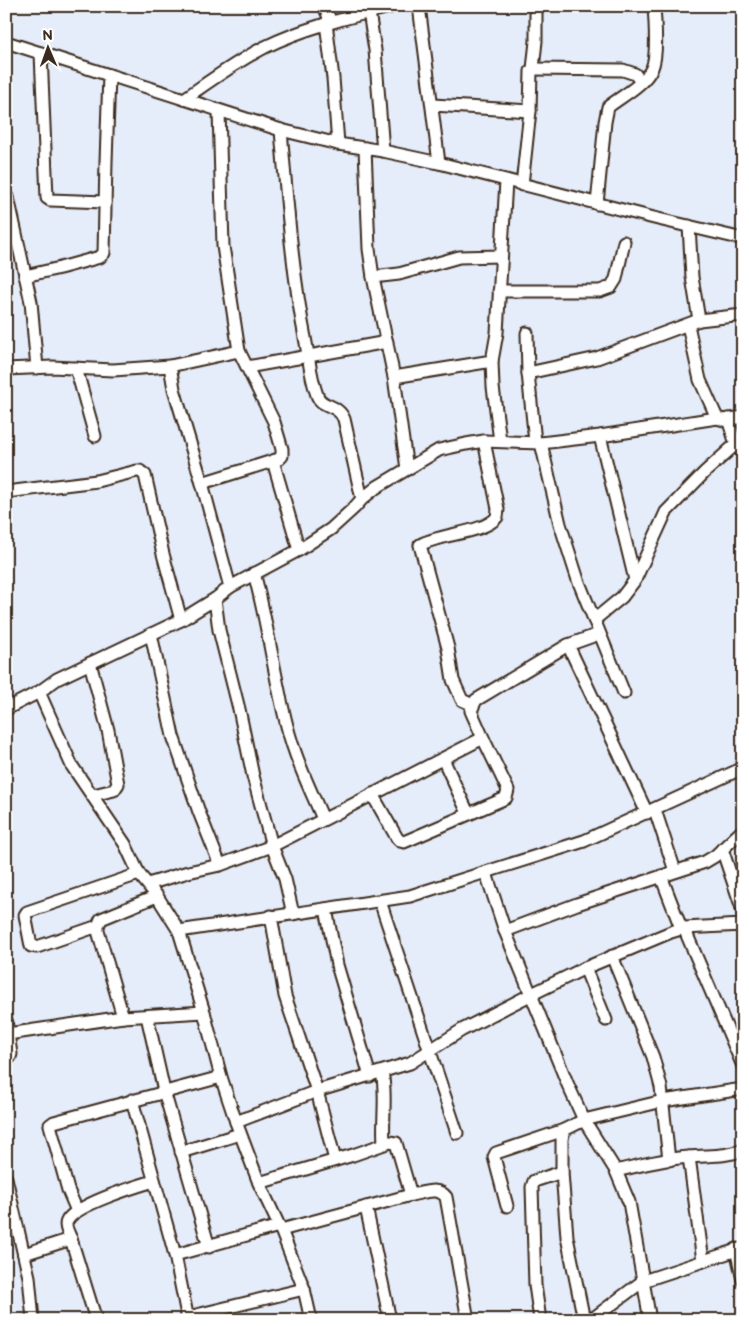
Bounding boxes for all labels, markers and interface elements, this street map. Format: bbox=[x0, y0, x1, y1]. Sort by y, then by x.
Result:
north arrow bbox=[22, 22, 72, 72]
text: N bbox=[42, 27, 53, 44]

